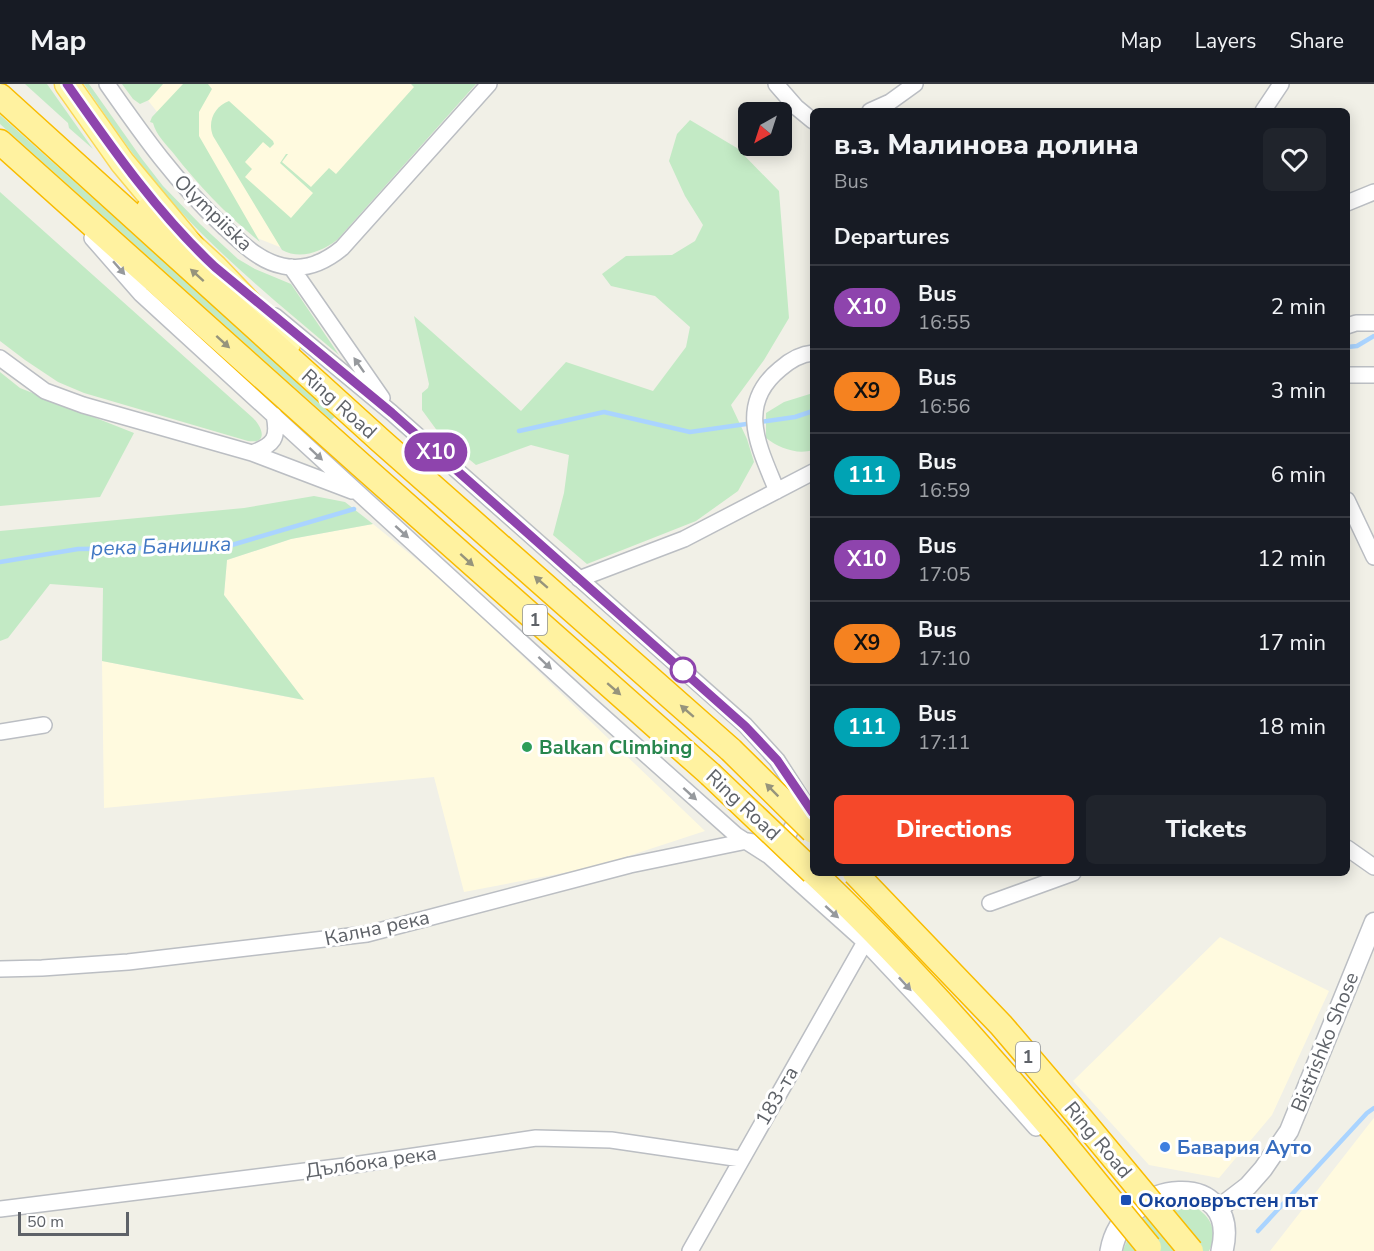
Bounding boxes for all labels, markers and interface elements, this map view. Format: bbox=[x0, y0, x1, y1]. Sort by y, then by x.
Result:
text: Map bbox=[30, 22, 86, 60]
text: Map bbox=[1120, 27, 1162, 55]
text: Layers bbox=[1195, 27, 1256, 55]
text: Share bbox=[1289, 27, 1344, 55]
north arrow bbox=[738, 102, 792, 156]
map controls bbox=[738, 102, 792, 156]
text: в.з. Малинова долина bbox=[834, 126, 1139, 164]
button: heart bbox=[1263, 128, 1326, 191]
text: Bus bbox=[834, 168, 868, 195]
street label: Olympiiska bbox=[168, 169, 258, 257]
text: Departures bbox=[834, 222, 949, 252]
one-way arrow bbox=[112, 260, 125, 275]
one-way arrow bbox=[190, 268, 205, 282]
text: Bus bbox=[918, 279, 957, 309]
text: 2 min bbox=[1271, 292, 1326, 322]
text: Х10 bbox=[847, 293, 887, 321]
text: 16:55 bbox=[918, 309, 971, 336]
one-way arrow bbox=[215, 335, 230, 348]
one-way arrow bbox=[353, 357, 365, 373]
street label: Ring Road bbox=[295, 363, 383, 445]
text: Bus bbox=[918, 363, 957, 393]
text: 3 min bbox=[1271, 376, 1326, 406]
text: Х9 bbox=[854, 377, 880, 405]
text: 16:56 bbox=[918, 393, 971, 420]
line badge: Х10 bbox=[402, 432, 470, 472]
text: Х10 bbox=[416, 438, 456, 466]
one-way arrow bbox=[308, 447, 323, 460]
text: Bus bbox=[918, 447, 957, 477]
text: 6 min bbox=[1271, 460, 1326, 490]
text: 111 bbox=[848, 461, 886, 489]
text: 16:59 bbox=[918, 477, 971, 504]
one-way arrow bbox=[394, 525, 409, 539]
water label: река Банишка bbox=[90, 530, 232, 562]
text: Bus bbox=[918, 531, 957, 561]
text: 12 min bbox=[1258, 544, 1326, 574]
text: Х10 bbox=[847, 545, 887, 573]
one-way arrow bbox=[459, 553, 474, 566]
text: 17:05 bbox=[918, 561, 971, 588]
one-way arrow bbox=[533, 575, 548, 589]
road number: 1 bbox=[523, 605, 547, 635]
text: Bus bbox=[918, 615, 957, 645]
text: 17 min bbox=[1258, 628, 1326, 658]
text: Х9 bbox=[854, 629, 880, 657]
text: 17:10 bbox=[918, 645, 971, 672]
one-way arrow bbox=[538, 656, 552, 670]
unlabelled marker bbox=[670, 657, 696, 683]
one-way arrow bbox=[606, 682, 621, 695]
text: Bus bbox=[918, 699, 957, 729]
one-way arrow bbox=[680, 705, 695, 718]
text: 18 min bbox=[1258, 712, 1326, 742]
text: 111 bbox=[848, 713, 886, 741]
text: 17:11 bbox=[918, 729, 971, 756]
place label: Balkan Climbing bbox=[539, 734, 692, 761]
marker: Balkan Climbing bbox=[520, 740, 534, 754]
street label: Ring Road bbox=[700, 763, 786, 847]
one-way arrow bbox=[765, 784, 779, 798]
one-way arrow bbox=[682, 787, 697, 800]
button: Directions bbox=[834, 795, 1074, 864]
button: Tickets bbox=[1086, 795, 1326, 864]
street label: Кална река bbox=[322, 904, 432, 952]
one-way arrow bbox=[825, 905, 840, 919]
street label: Bistrishko Shose bbox=[1285, 968, 1365, 1116]
one-way arrow bbox=[898, 977, 912, 992]
road number: 1 bbox=[1016, 1042, 1040, 1072]
street label: 183-та bbox=[749, 1061, 805, 1131]
street label: Ring Road bbox=[1058, 1096, 1138, 1184]
place label: Бавария Ауто bbox=[1177, 1134, 1312, 1161]
street label: Дълбока река bbox=[304, 1139, 438, 1185]
marker: Бавария Ауто bbox=[1158, 1140, 1172, 1154]
place label: Околовръстен път bbox=[1138, 1187, 1319, 1214]
marker: Околовръстен път bbox=[1119, 1193, 1133, 1207]
scale bar bbox=[18, 1209, 129, 1236]
text: 50 m bbox=[27, 1211, 64, 1233]

